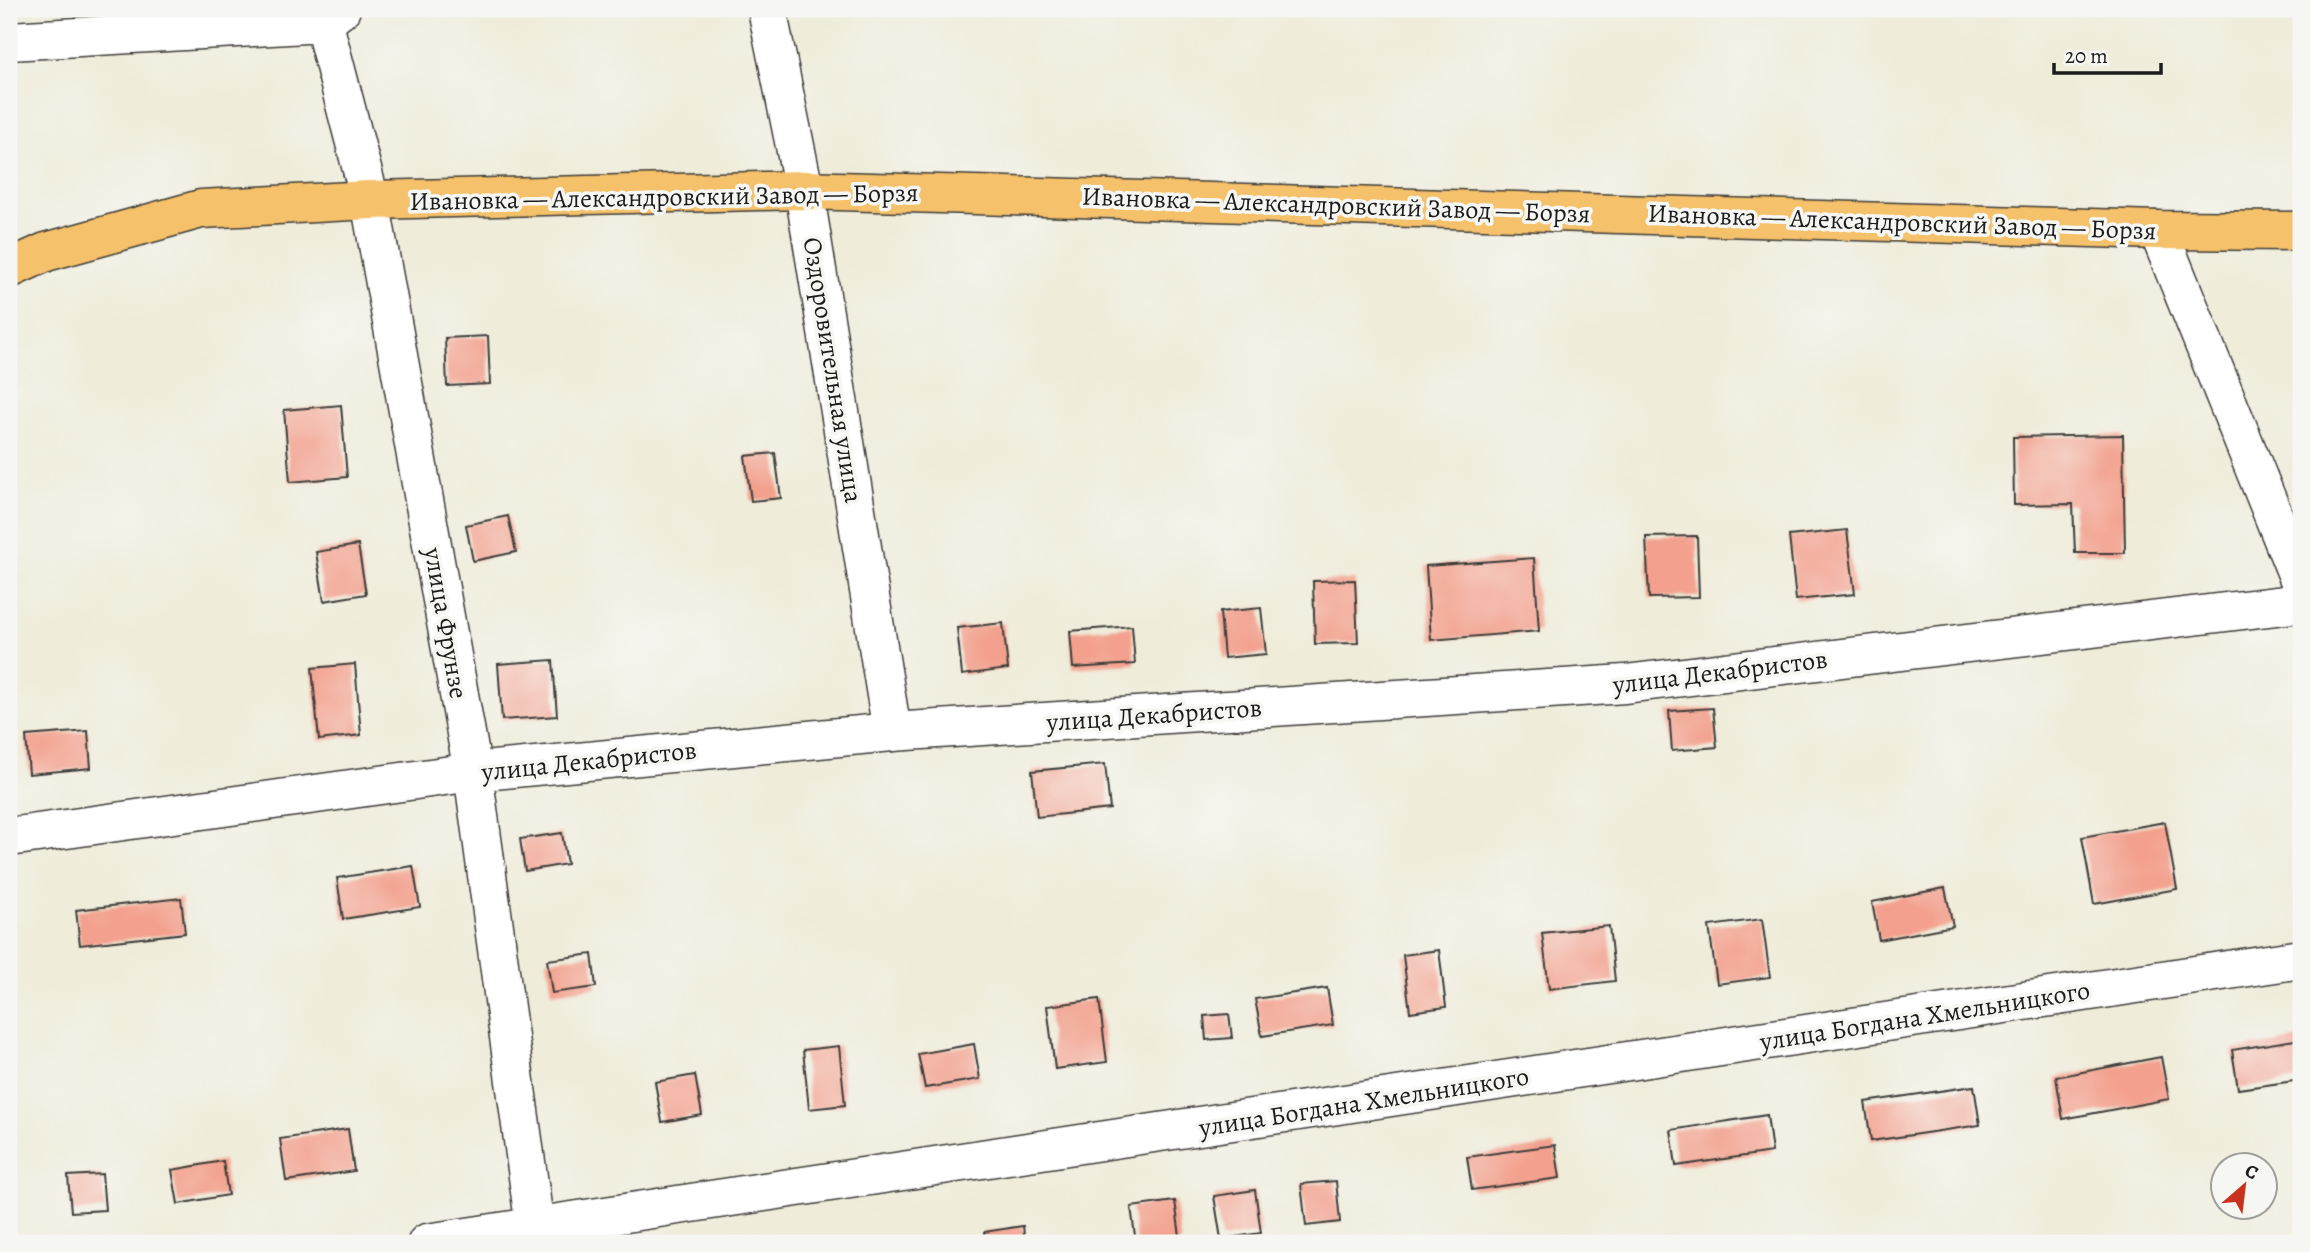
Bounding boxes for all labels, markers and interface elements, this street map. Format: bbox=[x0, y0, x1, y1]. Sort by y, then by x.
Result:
scale bar bbox=[2054, 32, 2161, 76]
text: 20 m bbox=[2065, 42, 2108, 70]
street label: Ивановка — Александровский Завод — Борзя bbox=[409, 175, 919, 219]
street label: Ивановка — Александровский Завод — Борзя bbox=[1081, 179, 1591, 231]
street label: Ивановка — Александровский Завод — Борзя bbox=[1647, 196, 2157, 248]
street label: Оздоровительная улица bbox=[795, 235, 871, 505]
street label: улица Фрунзе bbox=[415, 544, 477, 701]
street label: улица Декабристов bbox=[1610, 641, 1829, 703]
street label: улица Декабристов bbox=[1044, 690, 1263, 740]
street label: улица Декабристов bbox=[479, 732, 698, 790]
street label: улица Богдана Хмельницкого bbox=[1757, 973, 2092, 1060]
street label: улица Богдана Хмельницкого bbox=[1196, 1059, 1531, 1146]
north arrow bbox=[2208, 1150, 2278, 1220]
text: С bbox=[2240, 1158, 2263, 1186]

